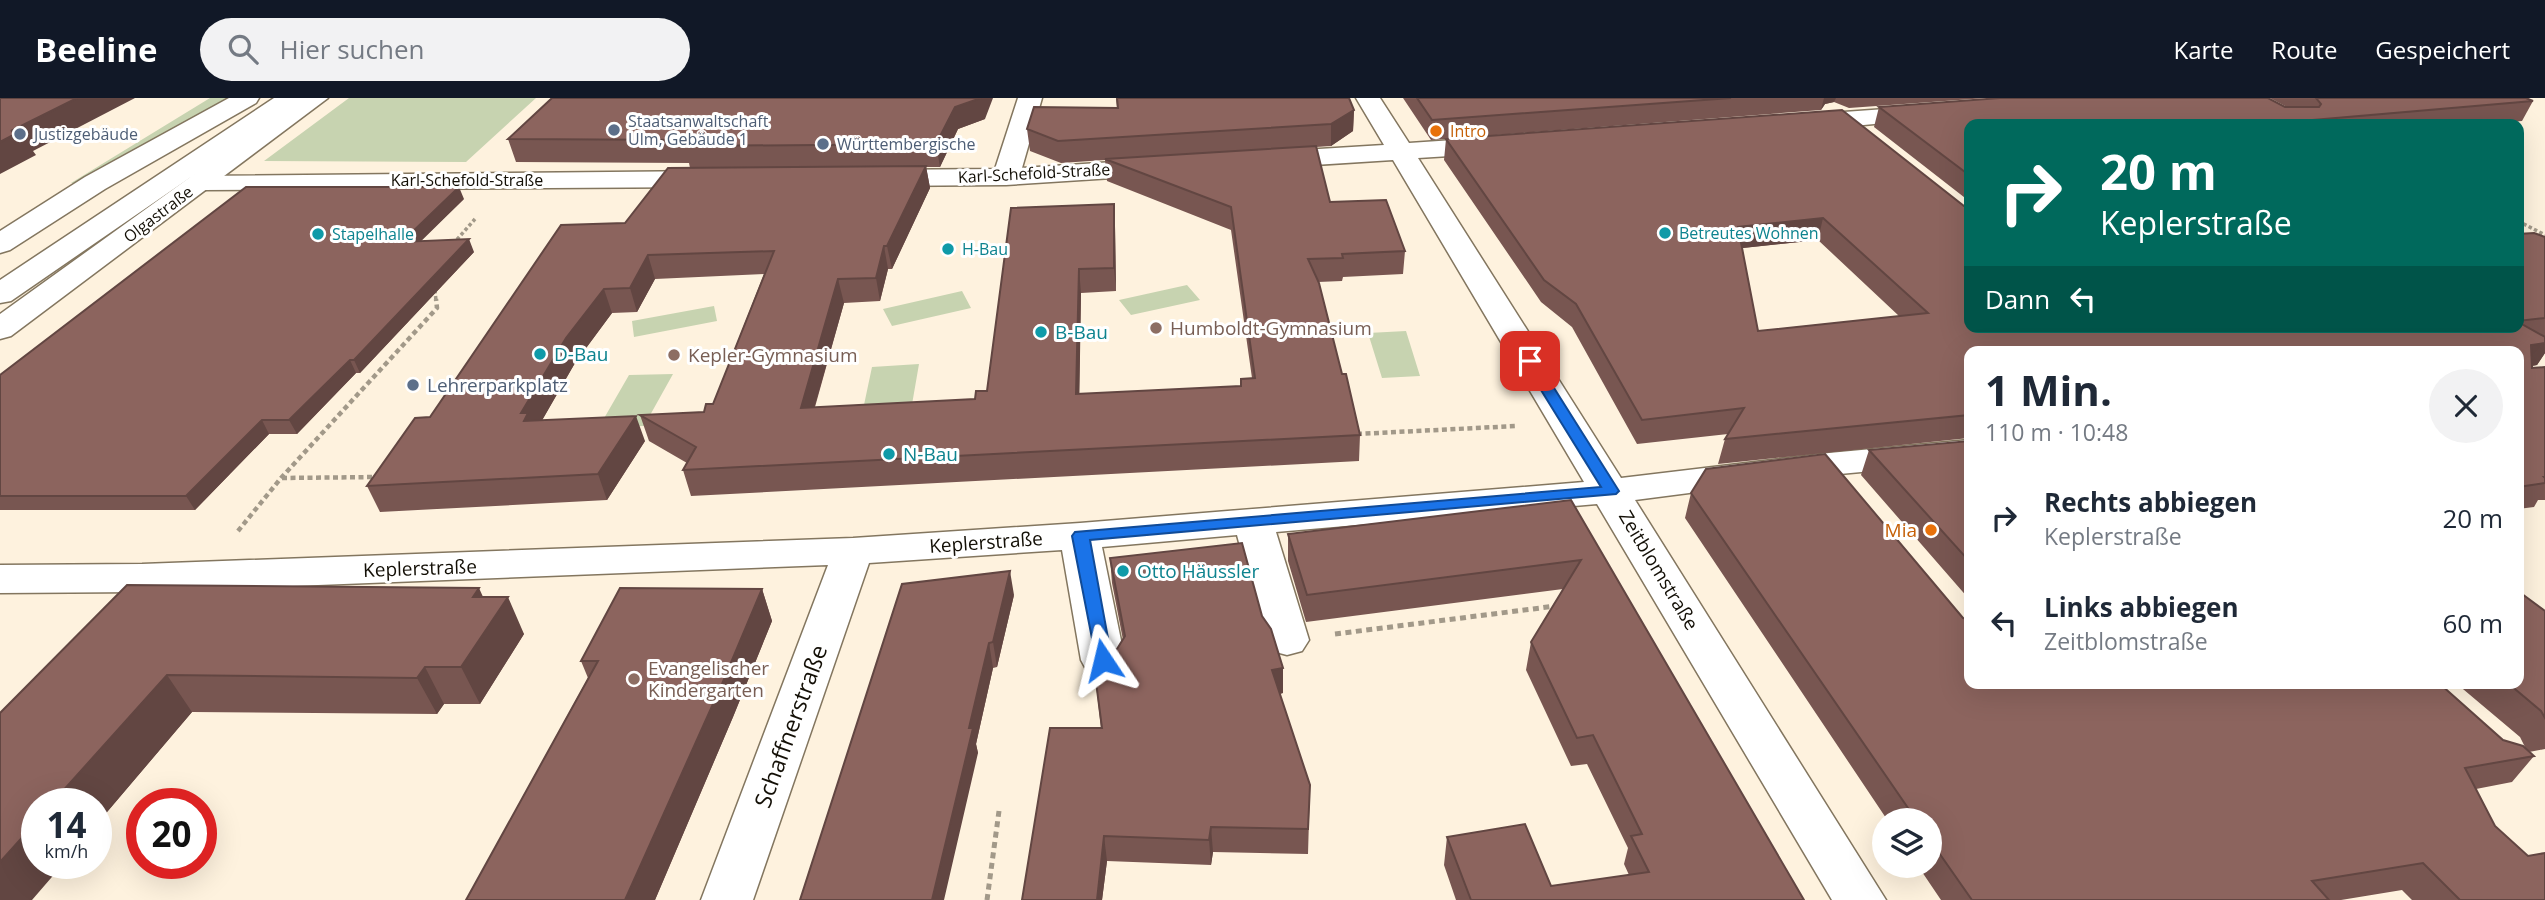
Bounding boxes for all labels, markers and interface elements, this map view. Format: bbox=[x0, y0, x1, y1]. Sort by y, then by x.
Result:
search box bbox=[200, 18, 690, 81]
text: Beeline bbox=[35, 27, 158, 72]
icon: search bbox=[224, 30, 262, 68]
text: Hier suchen bbox=[280, 31, 425, 67]
text: Karte bbox=[2173, 33, 2233, 66]
text: Route bbox=[2271, 33, 2337, 66]
text: Gespeichert bbox=[2375, 33, 2510, 66]
place label: Staatsanwaltschaft Ulm, Gebäude 1 bbox=[628, 110, 769, 150]
place label: Intro bbox=[1450, 120, 1486, 142]
marker: Staatsanwaltschaft Ulm, Gebäude 1 bbox=[606, 122, 622, 138]
place label: Justizgebäude bbox=[32, 123, 138, 145]
marker: Intro bbox=[1428, 123, 1444, 139]
marker: Justizgebäude bbox=[12, 126, 28, 142]
place label: Württembergische bbox=[837, 133, 975, 155]
marker: Württembergische bbox=[815, 136, 831, 152]
text: 20 m bbox=[2100, 138, 2217, 204]
icon: right bbox=[1985, 147, 2076, 238]
street label: Karl-Schefold-Straße bbox=[957, 158, 1111, 188]
street label: Karl-Schefold-Straße bbox=[391, 169, 543, 191]
street label: Olgastraße bbox=[119, 181, 197, 247]
text: Keplerstraße bbox=[2100, 201, 2292, 244]
place label: Betreutes Wohnen bbox=[1679, 222, 1819, 244]
place label: Stapelhalle bbox=[332, 223, 414, 245]
marker: Betreutes Wohnen bbox=[1657, 225, 1673, 241]
marker: Stapelhalle bbox=[310, 226, 326, 242]
place label: H-Bau bbox=[962, 238, 1008, 260]
marker: H-Bau bbox=[940, 241, 956, 257]
icon: left bbox=[2064, 280, 2102, 318]
text: Dann bbox=[1985, 281, 2050, 317]
place label: Humboldt-Gymnasium bbox=[1170, 315, 1372, 341]
place label: B-Bau bbox=[1055, 319, 1108, 345]
marker: Humboldt-Gymnasium bbox=[1148, 320, 1164, 336]
marker: B-Bau bbox=[1033, 324, 1049, 340]
pin bbox=[1500, 331, 1560, 391]
place label: D-Bau bbox=[554, 341, 608, 367]
place label: Kepler-Gymnasium bbox=[688, 342, 858, 368]
icon: arrive bbox=[1511, 342, 1549, 380]
marker: D-Bau bbox=[532, 346, 548, 362]
marker: Kepler-Gymnasium bbox=[666, 347, 682, 363]
text: 1 Min. bbox=[1985, 361, 2112, 418]
button: close bbox=[2429, 369, 2503, 443]
place label: Lehrerparkplatz bbox=[427, 372, 568, 398]
marker: Lehrerparkplatz bbox=[405, 377, 421, 393]
text: 110 m · 10:48 bbox=[1985, 416, 2128, 448]
place label: N-Bau bbox=[903, 441, 958, 467]
marker: N-Bau bbox=[881, 446, 897, 462]
text: Rechts abbiegen bbox=[2044, 484, 2257, 520]
icon: right bbox=[1985, 499, 2023, 537]
text: 20 m bbox=[2442, 500, 2503, 536]
street label: Zeitblomstraße bbox=[1613, 505, 1705, 635]
place label: Mia bbox=[1885, 517, 1917, 543]
text: Keplerstraße bbox=[2044, 520, 2182, 552]
marker: Mia bbox=[1923, 522, 1939, 538]
street label: Keplerstraße bbox=[928, 525, 1044, 559]
street label: Keplerstraße bbox=[363, 553, 477, 583]
place label: Otto Häussler bbox=[1137, 558, 1259, 584]
marker: Otto Häussler bbox=[1115, 563, 1131, 579]
text: Links abbiegen bbox=[2044, 589, 2239, 625]
icon: left bbox=[1985, 604, 2023, 642]
text: 60 m bbox=[2442, 605, 2503, 641]
position arrow bbox=[1066, 623, 1140, 697]
text: Zeitblomstraße bbox=[2044, 625, 2208, 657]
street label: Schaffnerstraße bbox=[746, 640, 834, 812]
place label: Evangelischer Kindergarten bbox=[648, 655, 769, 703]
marker: Evangelischer Kindergarten bbox=[626, 671, 642, 687]
speed limit sign: 20 bbox=[126, 788, 217, 879]
text: 14 bbox=[46, 801, 87, 848]
map controls bbox=[1872, 808, 1942, 878]
button: layers bbox=[1872, 808, 1942, 878]
text: km/h bbox=[45, 839, 88, 863]

